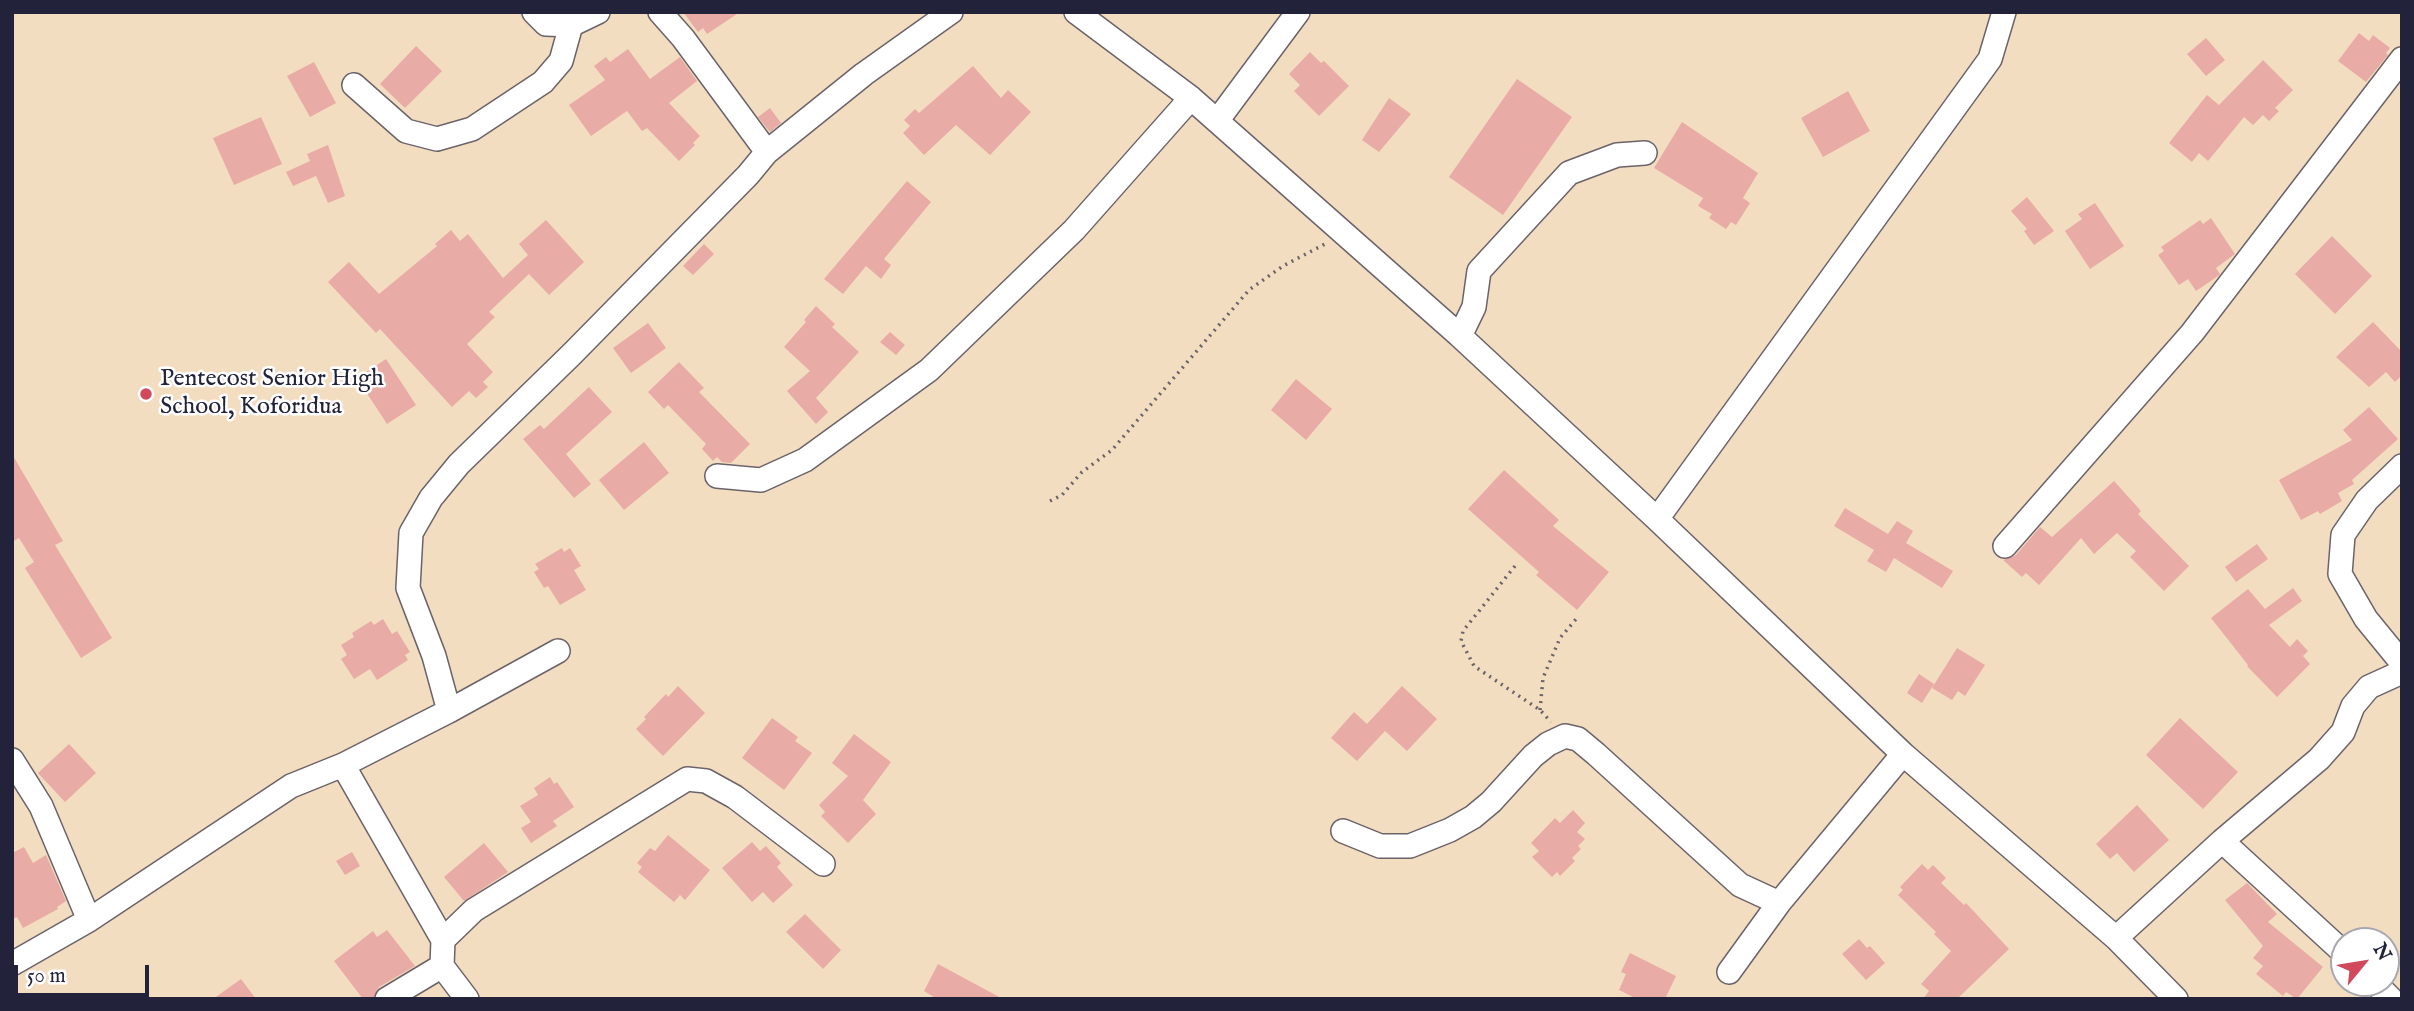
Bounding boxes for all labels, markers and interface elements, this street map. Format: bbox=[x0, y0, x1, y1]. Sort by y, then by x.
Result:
place label: Pentecost Senior High School, Koforidua bbox=[160, 366, 384, 422]
marker: Pentecost Senior High School, Koforidua bbox=[138, 386, 154, 402]
north arrow bbox=[2330, 927, 2400, 997]
text: N bbox=[2367, 939, 2396, 966]
scale bar bbox=[18, 951, 152, 995]
text: 50 m bbox=[27, 963, 66, 990]

